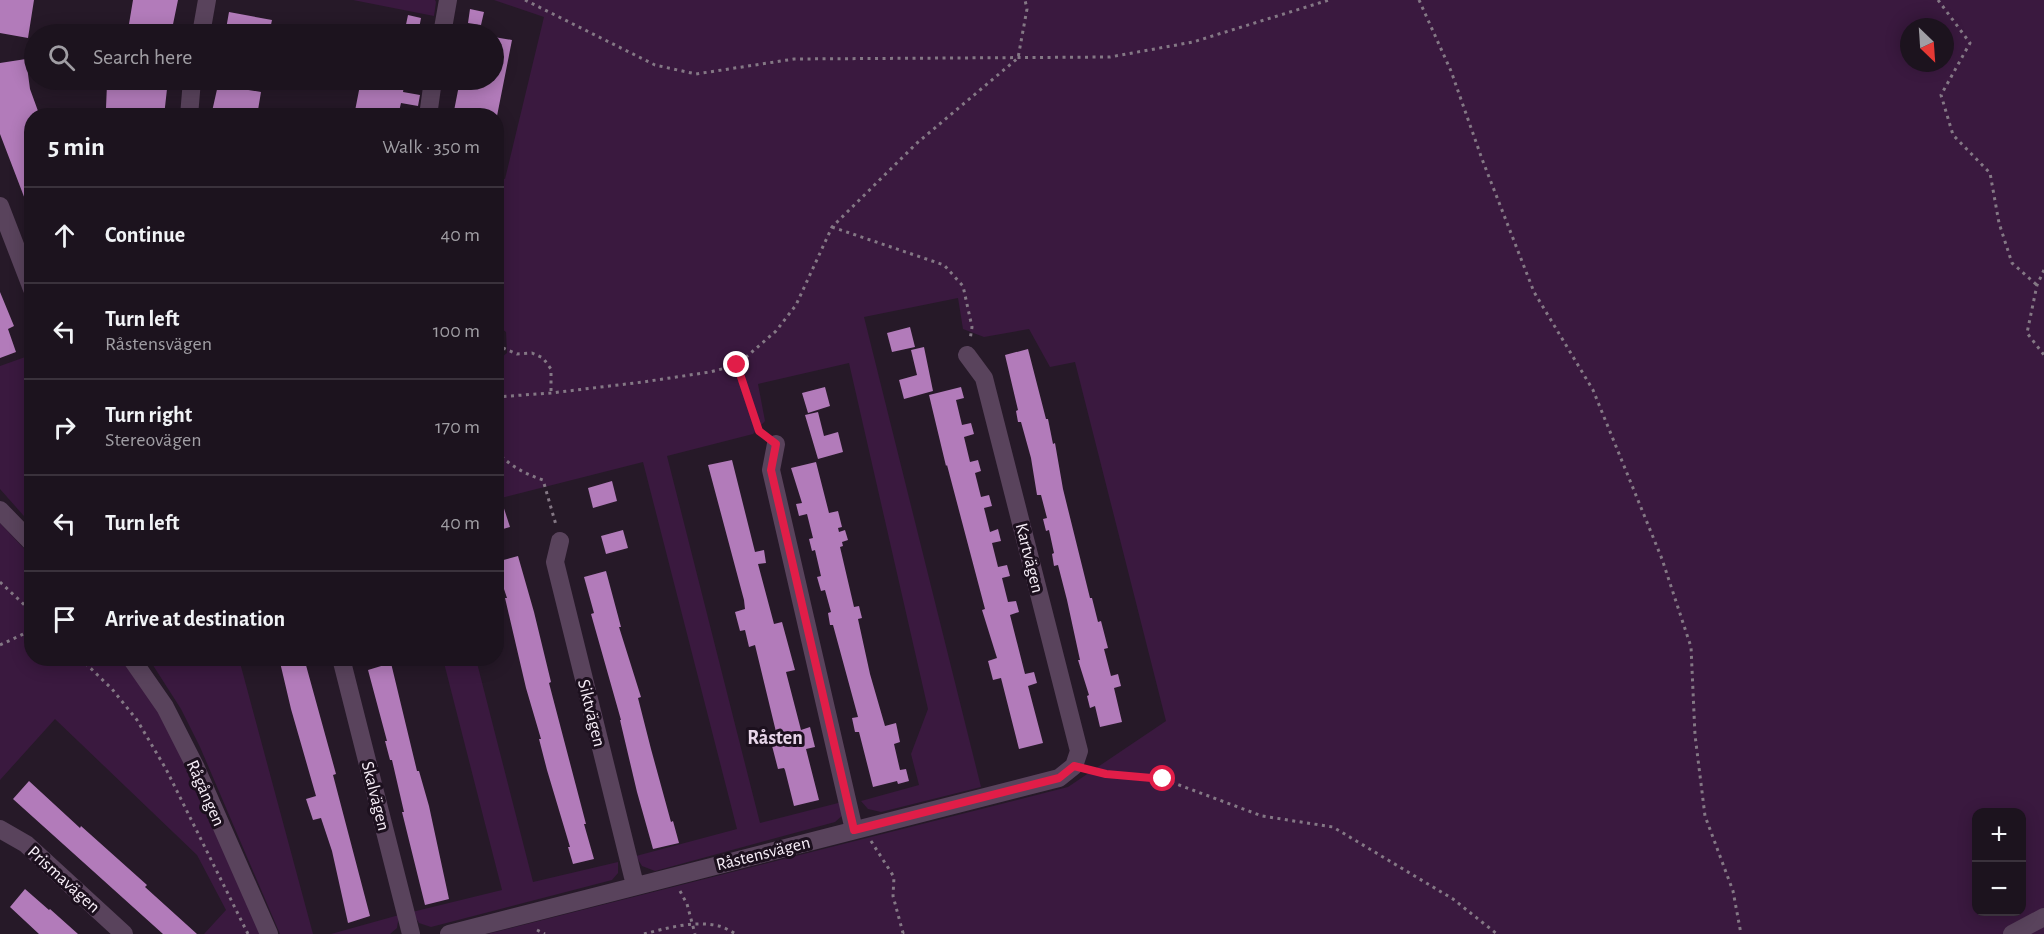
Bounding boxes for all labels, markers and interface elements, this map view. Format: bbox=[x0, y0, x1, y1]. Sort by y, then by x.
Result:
north arrow bbox=[1900, 18, 1954, 72]
search box bbox=[24, 24, 504, 90]
icon: search bbox=[45, 41, 78, 74]
text: Search here bbox=[93, 46, 192, 68]
text: 5 min bbox=[48, 134, 105, 160]
text: Walk · 350 m bbox=[382, 137, 480, 157]
icon: ahead bbox=[48, 219, 81, 252]
text: Continue bbox=[105, 224, 185, 246]
text: 40 m bbox=[441, 225, 480, 245]
text: Turn left bbox=[105, 308, 179, 330]
icon: left bbox=[48, 315, 81, 348]
text: 100 m bbox=[433, 321, 480, 341]
text: Råstensvägen bbox=[105, 334, 212, 354]
route end bbox=[723, 351, 749, 377]
text: Turn right bbox=[105, 404, 192, 426]
icon: right bbox=[48, 411, 81, 444]
text: 170 m bbox=[435, 417, 480, 437]
text: Stereovägen bbox=[105, 430, 202, 450]
icon: left bbox=[48, 507, 81, 540]
text: Turn left bbox=[105, 512, 179, 534]
text: 40 m bbox=[441, 513, 480, 533]
street label: Kartvägen bbox=[1012, 521, 1046, 595]
icon: arrive bbox=[48, 603, 81, 636]
text: Arrive at destination bbox=[105, 608, 285, 630]
street label: Siktvägen bbox=[574, 678, 608, 749]
district label: Råsten bbox=[747, 728, 803, 748]
street label: Rågången bbox=[183, 758, 228, 829]
street label: Skalvägen bbox=[358, 760, 392, 833]
route start bbox=[1149, 765, 1175, 791]
map controls bbox=[1972, 808, 2026, 916]
button: + bbox=[1972, 808, 2026, 862]
street label: Råstensvägen bbox=[714, 834, 812, 874]
street label: Prismavägen bbox=[24, 843, 103, 917]
button: − bbox=[1972, 862, 2026, 916]

